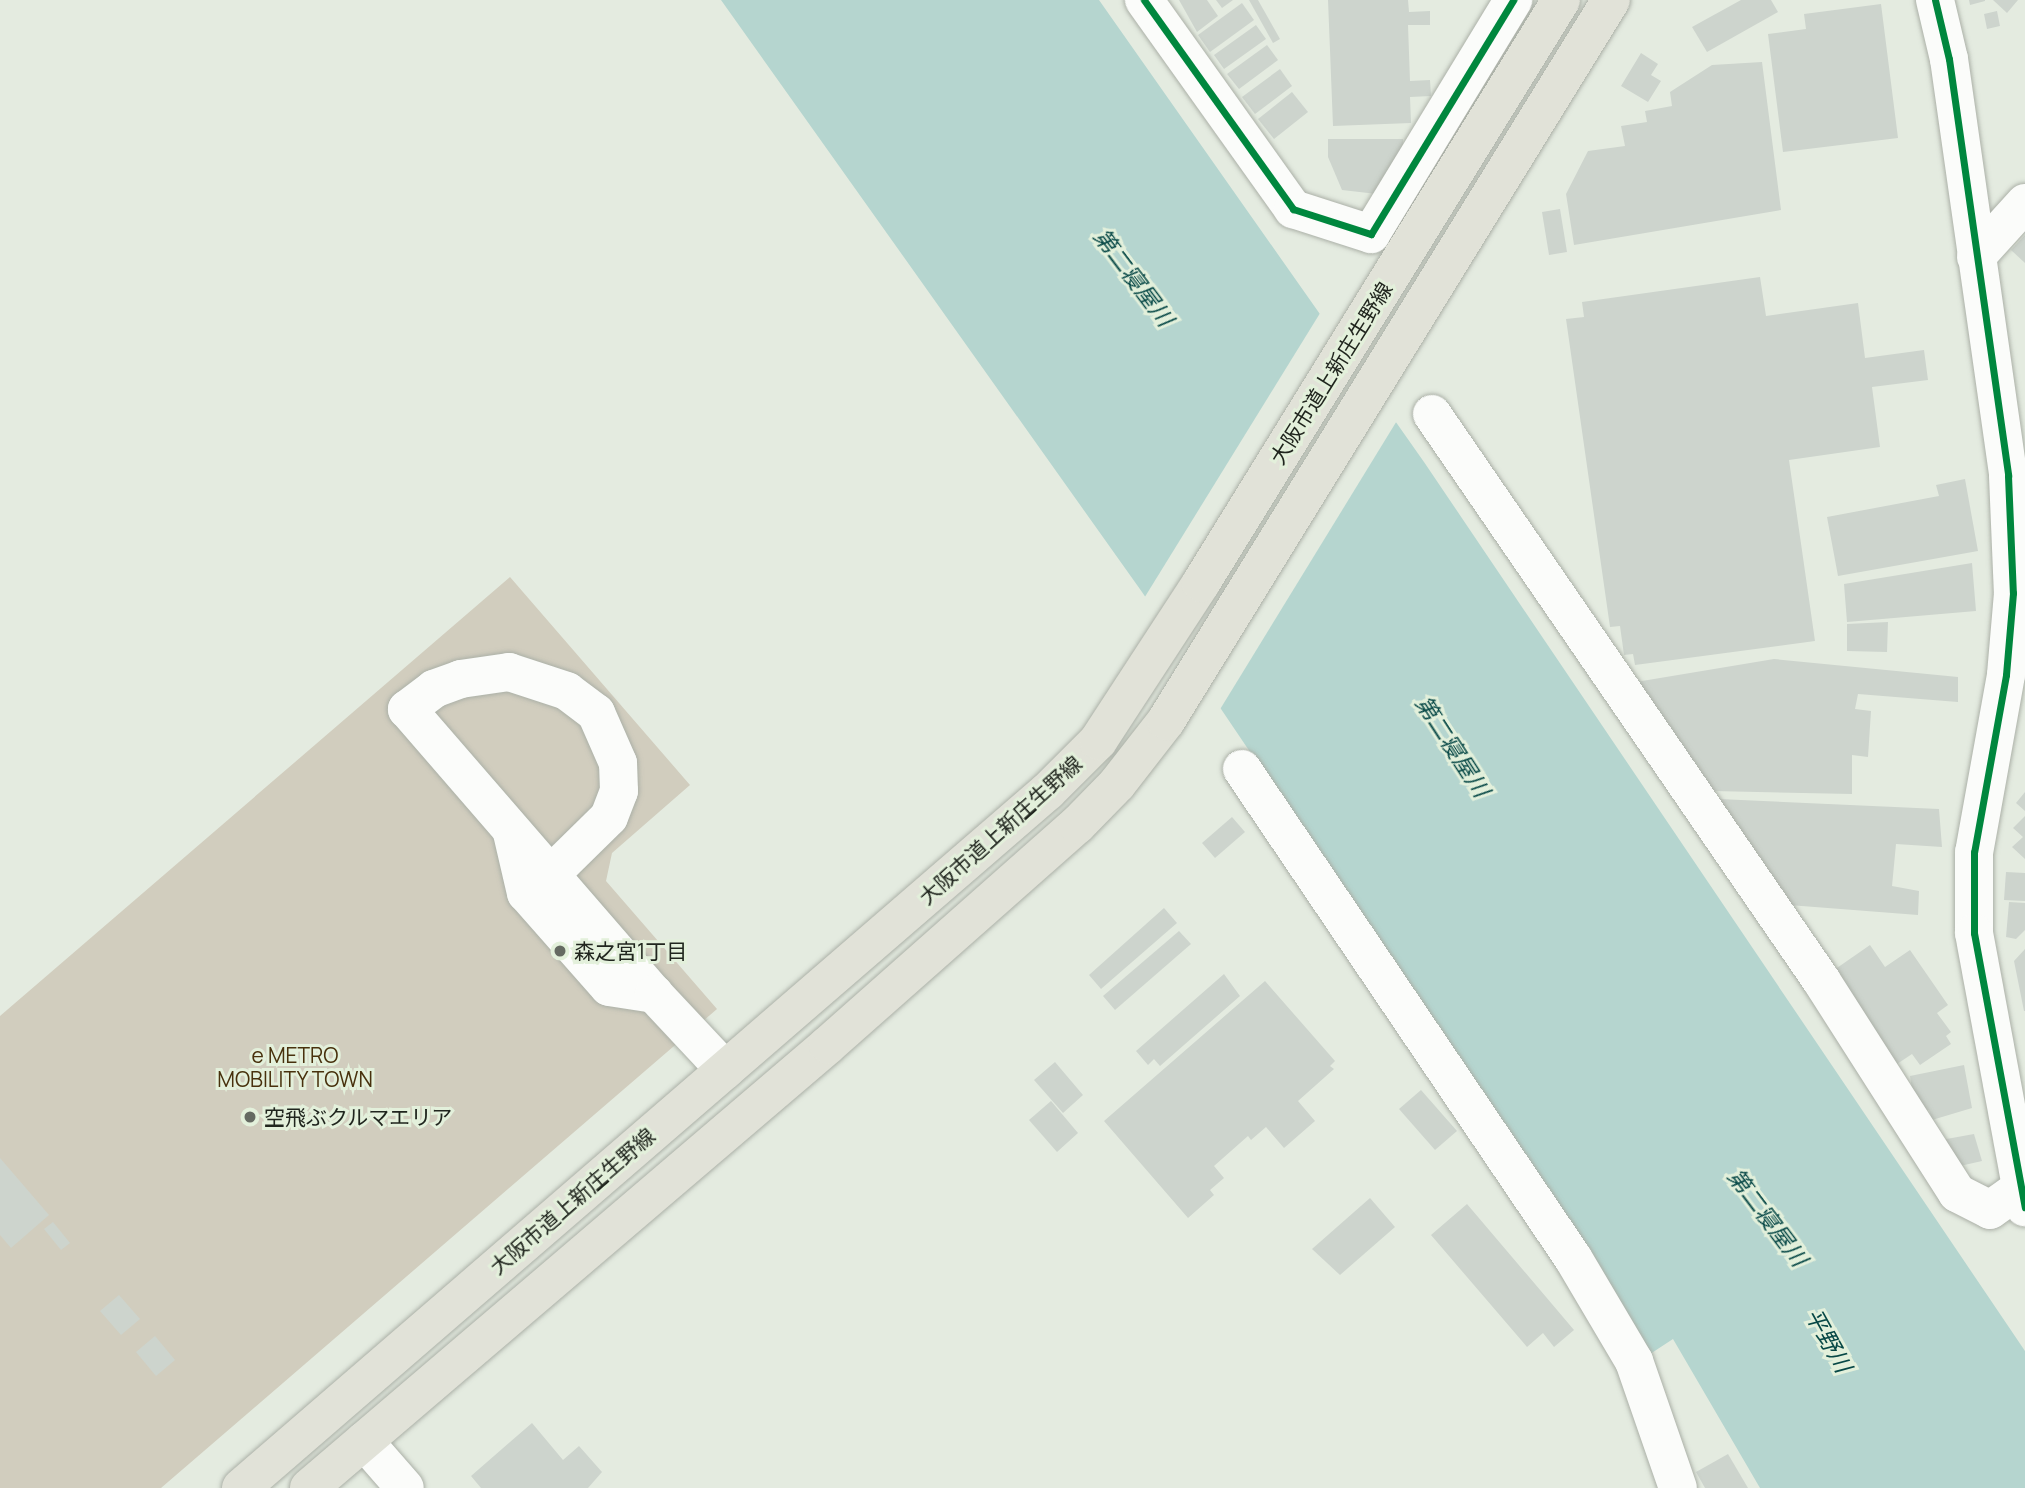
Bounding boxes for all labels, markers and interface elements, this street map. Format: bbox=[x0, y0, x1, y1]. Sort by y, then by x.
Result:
water label: 第二寝屋川 bbox=[1088, 223, 1180, 331]
street label: 大阪市道上新庄生野線 bbox=[1265, 277, 1397, 469]
water label: 第二寝屋川 bbox=[1410, 690, 1496, 802]
street label: 大阪市道上新庄生野線 bbox=[914, 750, 1086, 910]
place label: 森之宮1丁目 bbox=[574, 938, 687, 964]
marker: 森之宮1丁目 bbox=[552, 943, 568, 959]
park label: e METRO MOBILITY TOWN bbox=[217, 1042, 373, 1092]
place label: 空飛ぶクルマエリア bbox=[264, 1104, 453, 1130]
marker: 空飛ぶクルマエリア bbox=[242, 1109, 258, 1125]
street label: 大阪市道上新庄生野線 bbox=[484, 1123, 660, 1279]
water label: 第二寝屋川 bbox=[1722, 1163, 1814, 1271]
water label: 平野川 bbox=[1800, 1303, 1858, 1377]

